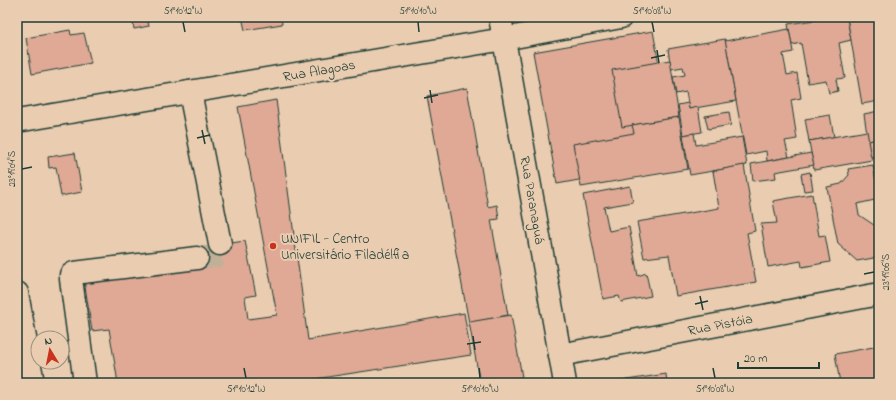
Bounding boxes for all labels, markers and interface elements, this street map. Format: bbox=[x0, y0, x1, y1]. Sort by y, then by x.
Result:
text: 51°10'12"W bbox=[164, 4, 202, 19]
text: 51°10'10"W bbox=[399, 4, 437, 19]
text: 51°10'08"W bbox=[633, 4, 671, 19]
street label: Rua Alagoas bbox=[281, 55, 357, 89]
text: 23°19'04"S bbox=[5, 150, 20, 187]
street label: Rua Paranaguá bbox=[512, 154, 550, 246]
place label: UNIFIL - Centro Universitário Filadélfia bbox=[281, 229, 409, 266]
marker: UNIFIL - Centro Universitário Filadélfia bbox=[268, 241, 278, 251]
text: 23°19'06"S bbox=[879, 253, 894, 290]
street label: Rua Pistóia bbox=[686, 309, 755, 342]
north arrow bbox=[30, 330, 70, 370]
text: N bbox=[43, 333, 53, 350]
scale bar bbox=[738, 344, 819, 370]
text: 20 m bbox=[744, 350, 767, 368]
text: 51°10'12"W bbox=[227, 382, 265, 397]
text: 51°10'10"W bbox=[461, 382, 499, 397]
text: 51°10'08"W bbox=[696, 382, 734, 397]

